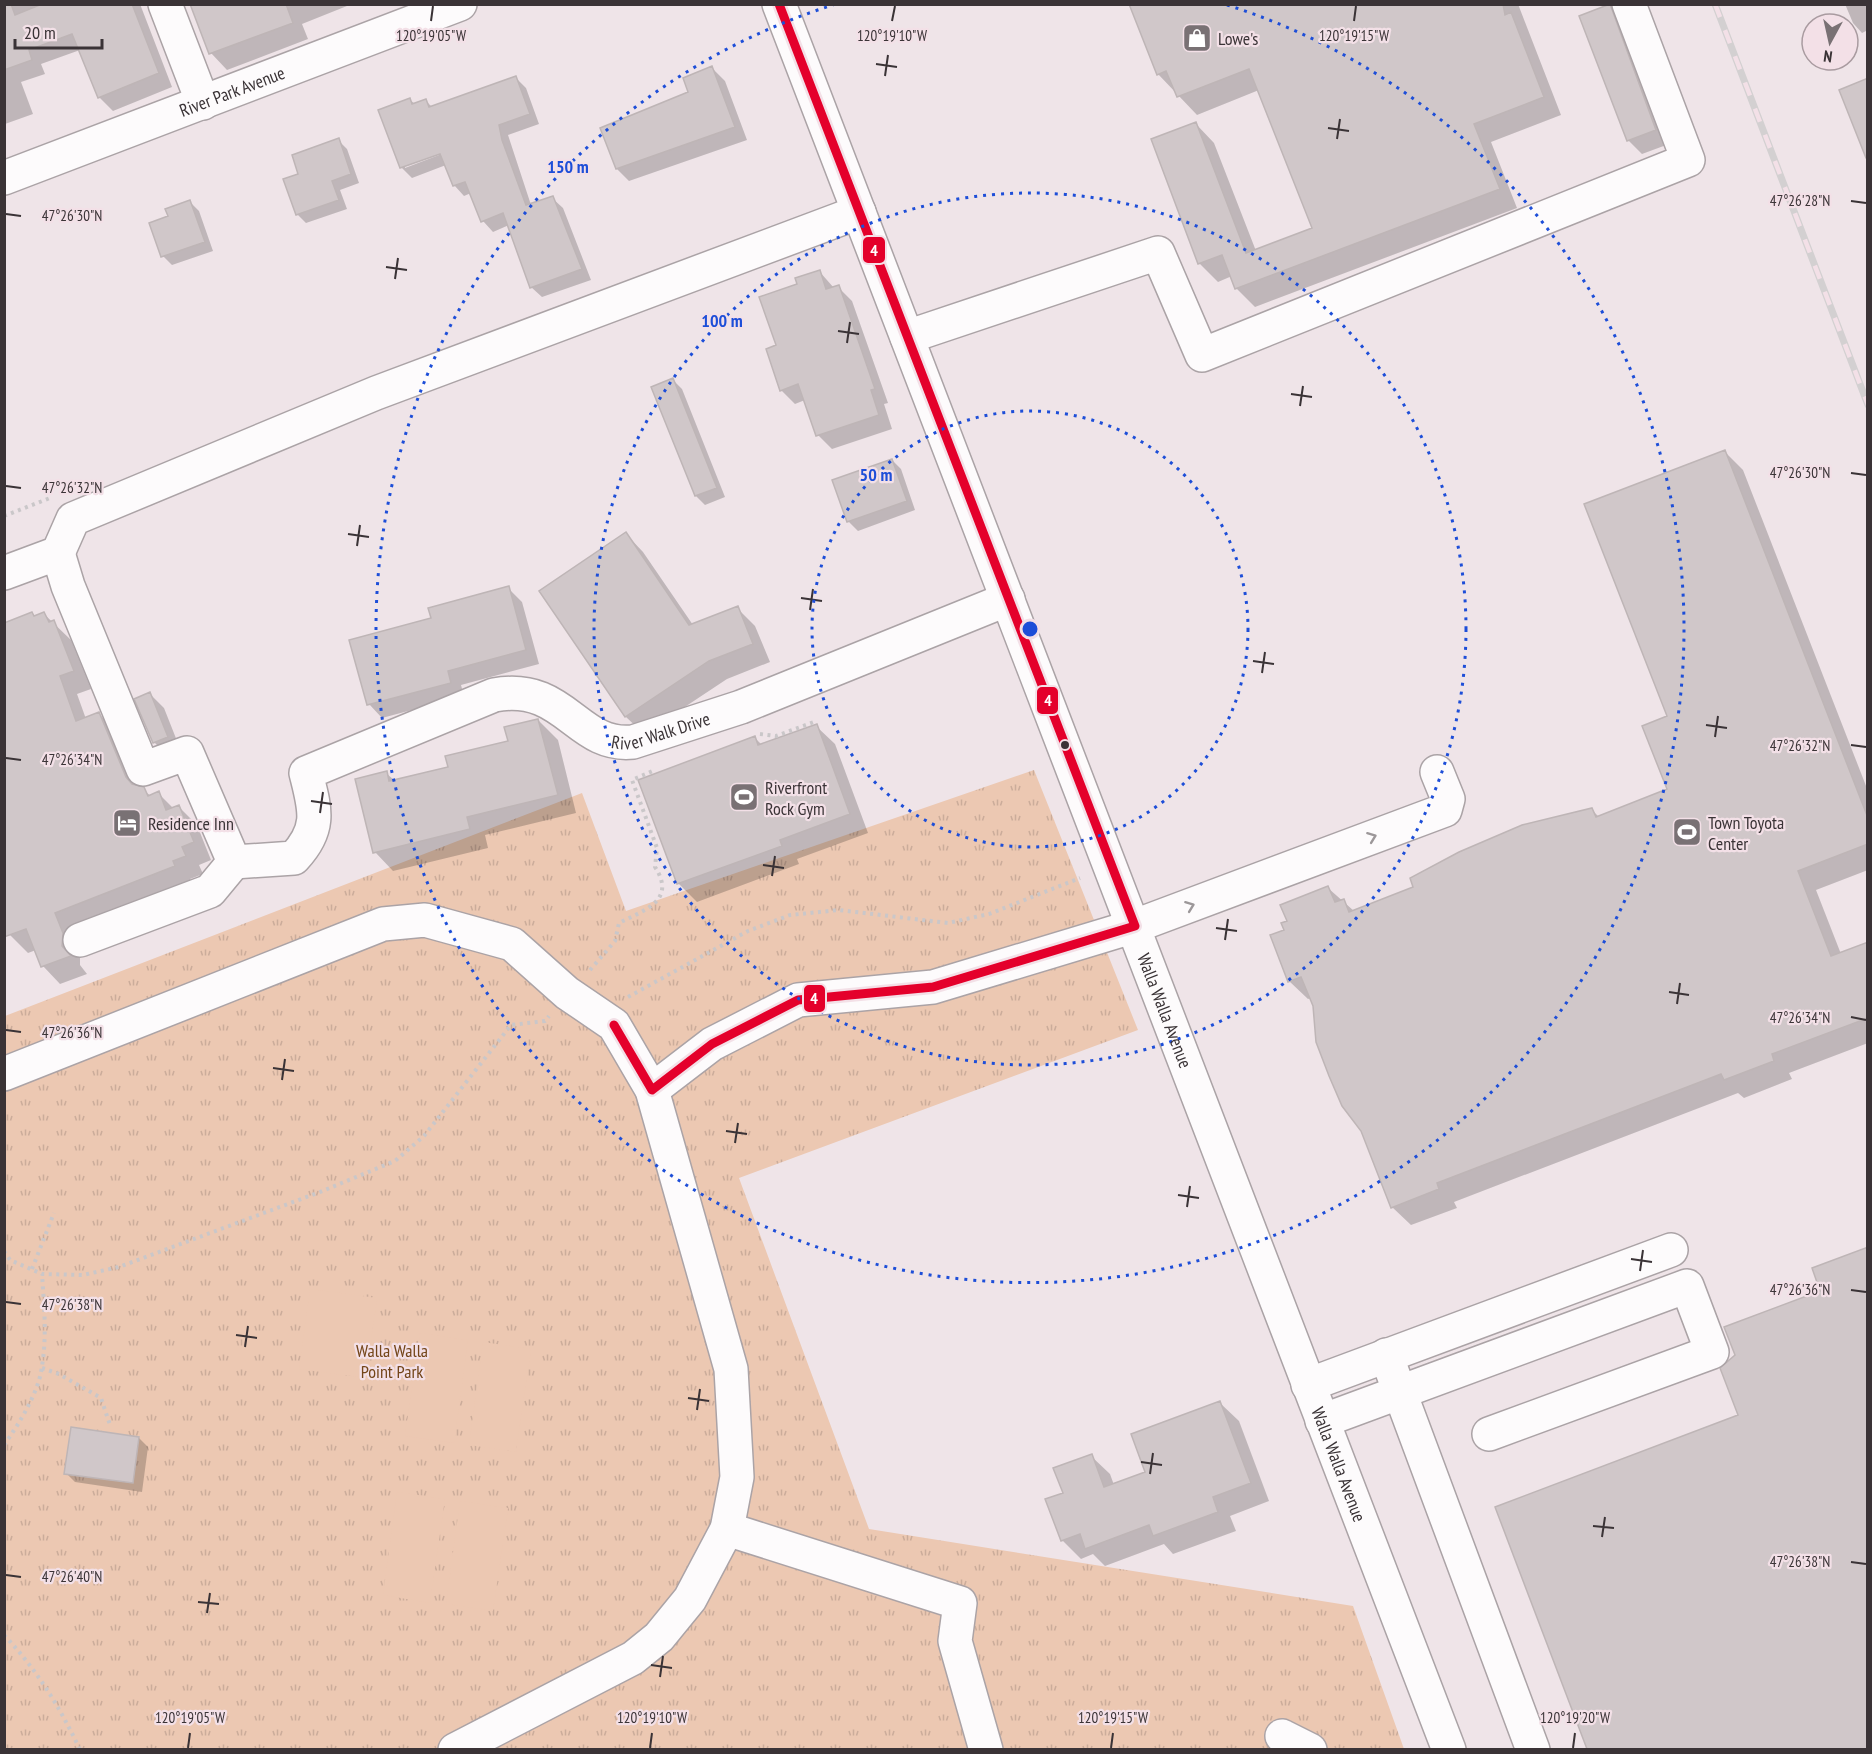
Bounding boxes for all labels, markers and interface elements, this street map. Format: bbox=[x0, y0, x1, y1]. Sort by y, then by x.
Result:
scale bar bbox=[15, 12, 102, 50]
north arrow bbox=[1800, 12, 1860, 72]
text: 20 m bbox=[24, 21, 56, 44]
shop icon: Lowe's bbox=[1181, 22, 1213, 54]
text: 120°19'05"W bbox=[396, 26, 466, 45]
text: 120°19'10"W bbox=[857, 26, 927, 45]
text: 120°19'15"W bbox=[1319, 26, 1389, 45]
place label: Lowe's bbox=[1218, 27, 1258, 50]
text: N bbox=[1822, 46, 1834, 67]
street label: River Park Avenue bbox=[176, 60, 288, 122]
text: 150 m bbox=[547, 155, 589, 178]
text: 47°26'28"N bbox=[1770, 191, 1830, 210]
text: 47°26'30"N bbox=[42, 206, 102, 225]
line badge: 4 bbox=[862, 236, 886, 264]
text: 4 bbox=[870, 240, 878, 260]
text: 100 m bbox=[701, 309, 743, 332]
text: 50 m bbox=[860, 463, 892, 486]
text: 47°26'30"N bbox=[1770, 463, 1830, 482]
text: 47°26'32"N bbox=[42, 478, 102, 497]
centre of rings bbox=[1020, 619, 1040, 639]
line badge: 4 bbox=[1036, 686, 1059, 715]
text: 4 bbox=[1044, 690, 1052, 710]
street label: River Walk Drive bbox=[610, 706, 713, 754]
text: 47°26'32"N bbox=[1770, 736, 1830, 755]
unlabelled marker bbox=[1059, 739, 1071, 751]
text: 47°26'34"N bbox=[42, 750, 102, 769]
place label: Riverfront Rock Gym bbox=[765, 776, 827, 820]
sports icon: Riverfront Rock Gym bbox=[728, 781, 760, 813]
hotel icon: Residence Inn bbox=[111, 807, 143, 839]
place label: Town Toyota Center bbox=[1708, 811, 1784, 855]
place label: Residence Inn bbox=[148, 812, 234, 835]
sports icon: Town Toyota Center bbox=[1671, 816, 1703, 848]
one-way arrow bbox=[1366, 832, 1377, 844]
one-way arrow bbox=[1184, 900, 1195, 913]
street label: Walla Walla Avenue bbox=[1133, 950, 1198, 1071]
line badge: 4 bbox=[803, 984, 826, 1013]
text: 4 bbox=[810, 988, 818, 1008]
text: 47°26'34"N bbox=[1770, 1008, 1830, 1027]
text: 47°26'36"N bbox=[42, 1023, 102, 1042]
text: 47°26'36"N bbox=[1770, 1280, 1830, 1299]
text: 47°26'38"N bbox=[42, 1295, 102, 1314]
park label: Walla Walla Point Park bbox=[356, 1339, 428, 1383]
street label: Walla Walla Avenue bbox=[1307, 1404, 1372, 1525]
text: 47°26'38"N bbox=[1770, 1552, 1830, 1571]
text: 47°26'40"N bbox=[42, 1567, 102, 1586]
text: 120°19'05"W bbox=[155, 1708, 225, 1727]
text: 120°19'10"W bbox=[617, 1708, 687, 1727]
text: 120°19'15"W bbox=[1078, 1708, 1148, 1727]
text: 120°19'20"W bbox=[1540, 1708, 1610, 1727]

